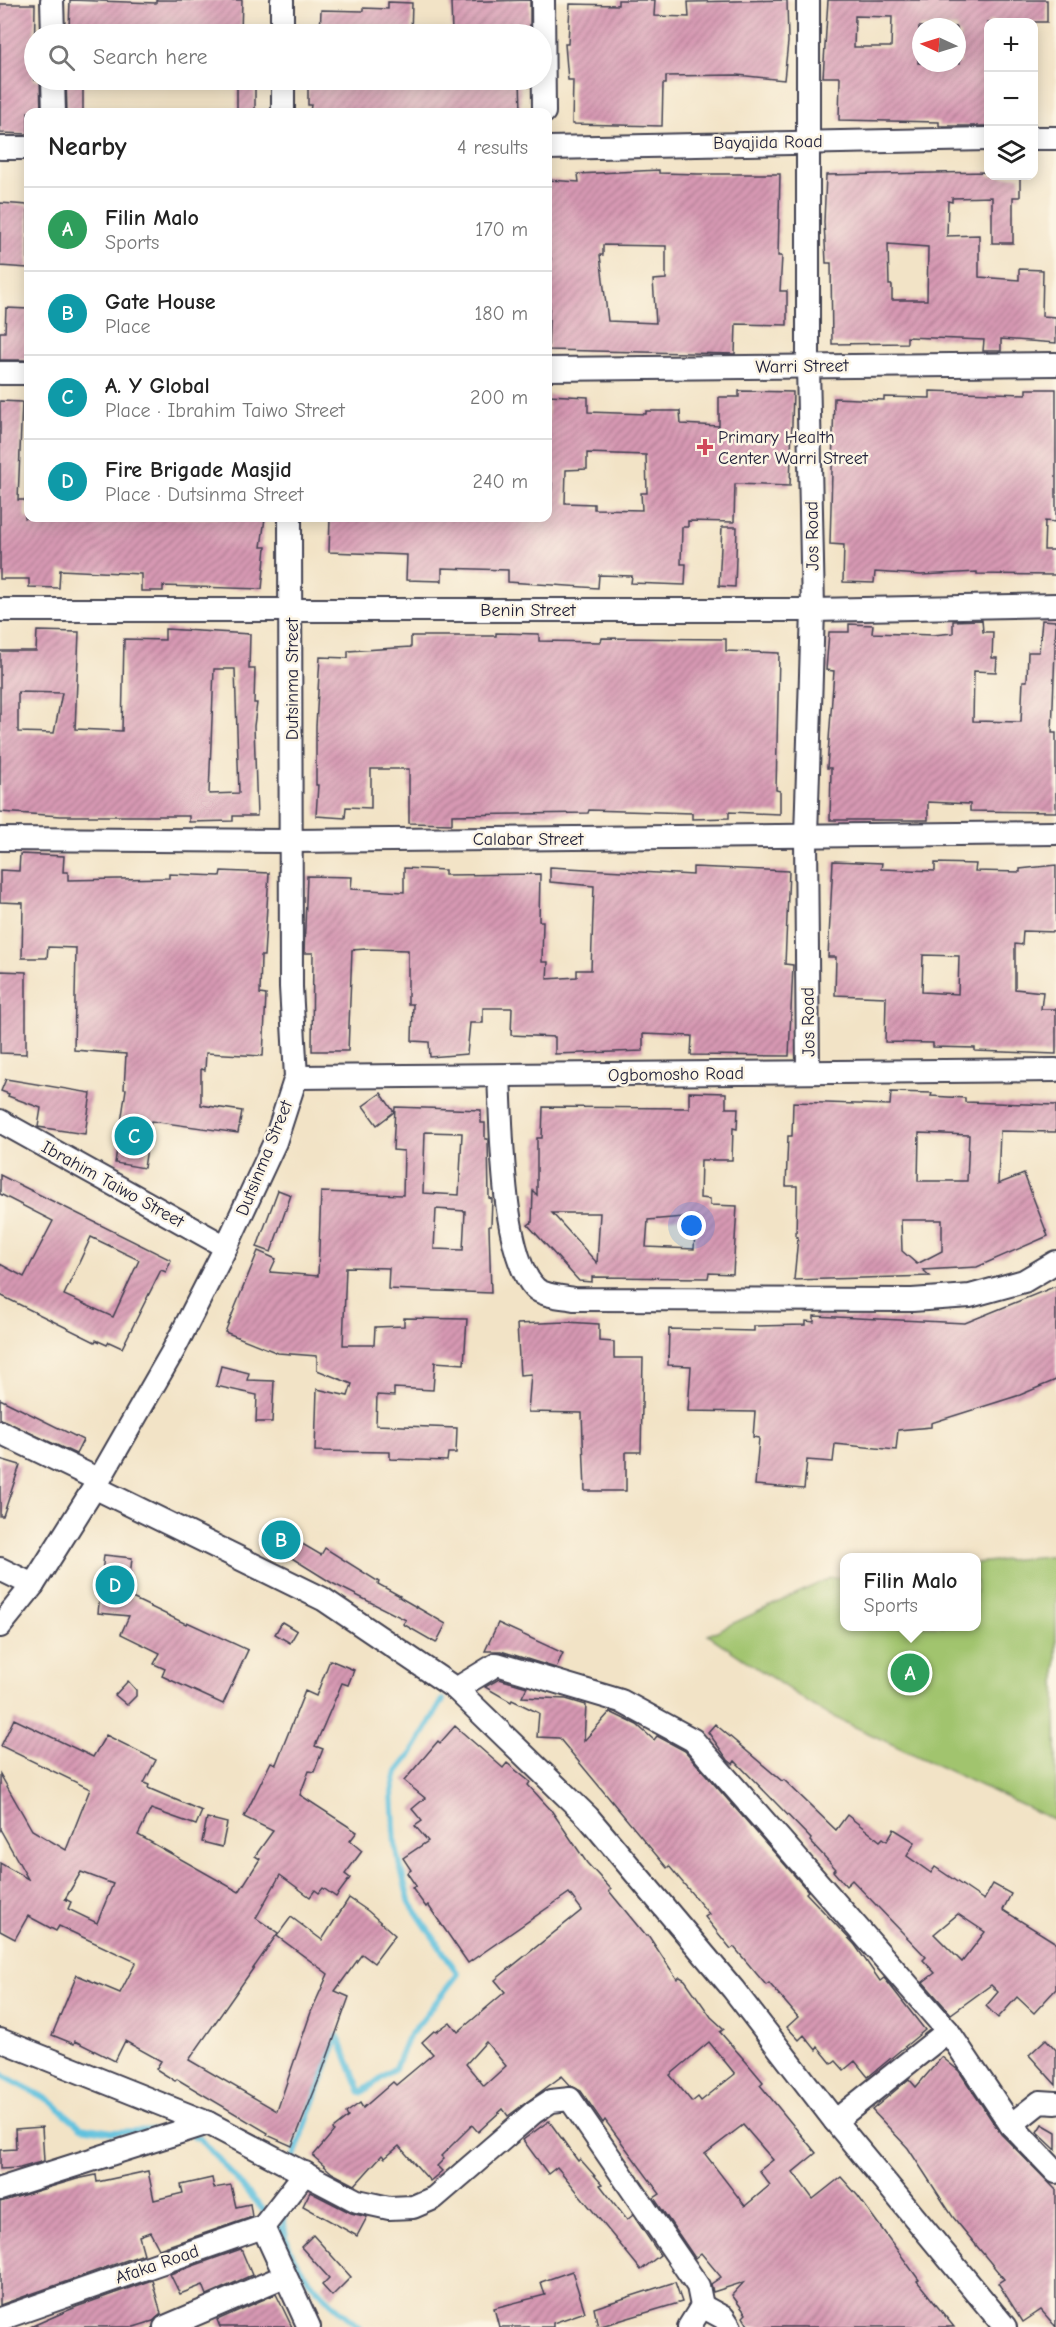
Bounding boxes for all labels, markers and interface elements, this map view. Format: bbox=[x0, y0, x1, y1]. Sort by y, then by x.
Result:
north arrow bbox=[912, 18, 966, 72]
map controls bbox=[984, 18, 1038, 180]
button: + bbox=[984, 18, 1038, 72]
search box bbox=[24, 24, 552, 90]
icon: search bbox=[45, 41, 78, 74]
text: Search here bbox=[93, 44, 208, 70]
button: − bbox=[984, 72, 1038, 126]
button: layers bbox=[984, 126, 1038, 180]
street label: Bayajida Road bbox=[713, 131, 823, 154]
text: Nearby bbox=[48, 132, 127, 162]
text: 4 results bbox=[457, 136, 528, 159]
text: Filin Malo bbox=[105, 205, 199, 231]
text: A bbox=[62, 218, 73, 241]
text: 170 m bbox=[475, 218, 528, 241]
text: Sports bbox=[105, 231, 159, 254]
text: Gate House bbox=[105, 289, 216, 315]
text: B bbox=[61, 302, 74, 325]
text: 180 m bbox=[474, 302, 528, 325]
text: Place bbox=[105, 315, 151, 338]
street label: Warri Street bbox=[755, 355, 850, 378]
text: A. Y Global bbox=[105, 373, 210, 399]
text: C bbox=[61, 386, 74, 409]
text: 200 m bbox=[470, 386, 528, 409]
text: Place · Ibrahim Taiwo Street bbox=[105, 399, 345, 422]
place label: Primary Health Center Warri Street bbox=[718, 427, 869, 469]
marker: Primary Health Center Warri Street bbox=[696, 438, 714, 456]
text: Fire Brigade Masjid bbox=[105, 457, 292, 483]
text: D bbox=[61, 470, 74, 493]
text: 240 m bbox=[473, 470, 528, 493]
text: Place · Dutsinma Street bbox=[105, 483, 304, 506]
street label: Jos Road bbox=[801, 501, 824, 571]
street label: Benin Street bbox=[480, 600, 576, 621]
street label: Dutsinma Street bbox=[282, 617, 303, 740]
street label: Calabar Street bbox=[473, 829, 584, 850]
street label: Jos Road bbox=[797, 987, 820, 1057]
street label: Ogbomosho Road bbox=[608, 1063, 744, 1086]
street label: Dutsinma Street bbox=[232, 1097, 297, 1219]
pin: C bbox=[114, 1114, 154, 1158]
street label: Ibrahim Taiwo Street bbox=[38, 1137, 188, 1233]
your location bbox=[677, 1211, 706, 1240]
pin: B bbox=[262, 1518, 300, 1562]
popup bbox=[840, 1553, 981, 1631]
pin: D bbox=[96, 1562, 134, 1608]
text: Filin Malo bbox=[864, 1568, 957, 1594]
text: Sports bbox=[864, 1594, 918, 1617]
pin: A bbox=[890, 1650, 930, 1696]
street label: Afaka Road bbox=[113, 2240, 202, 2289]

